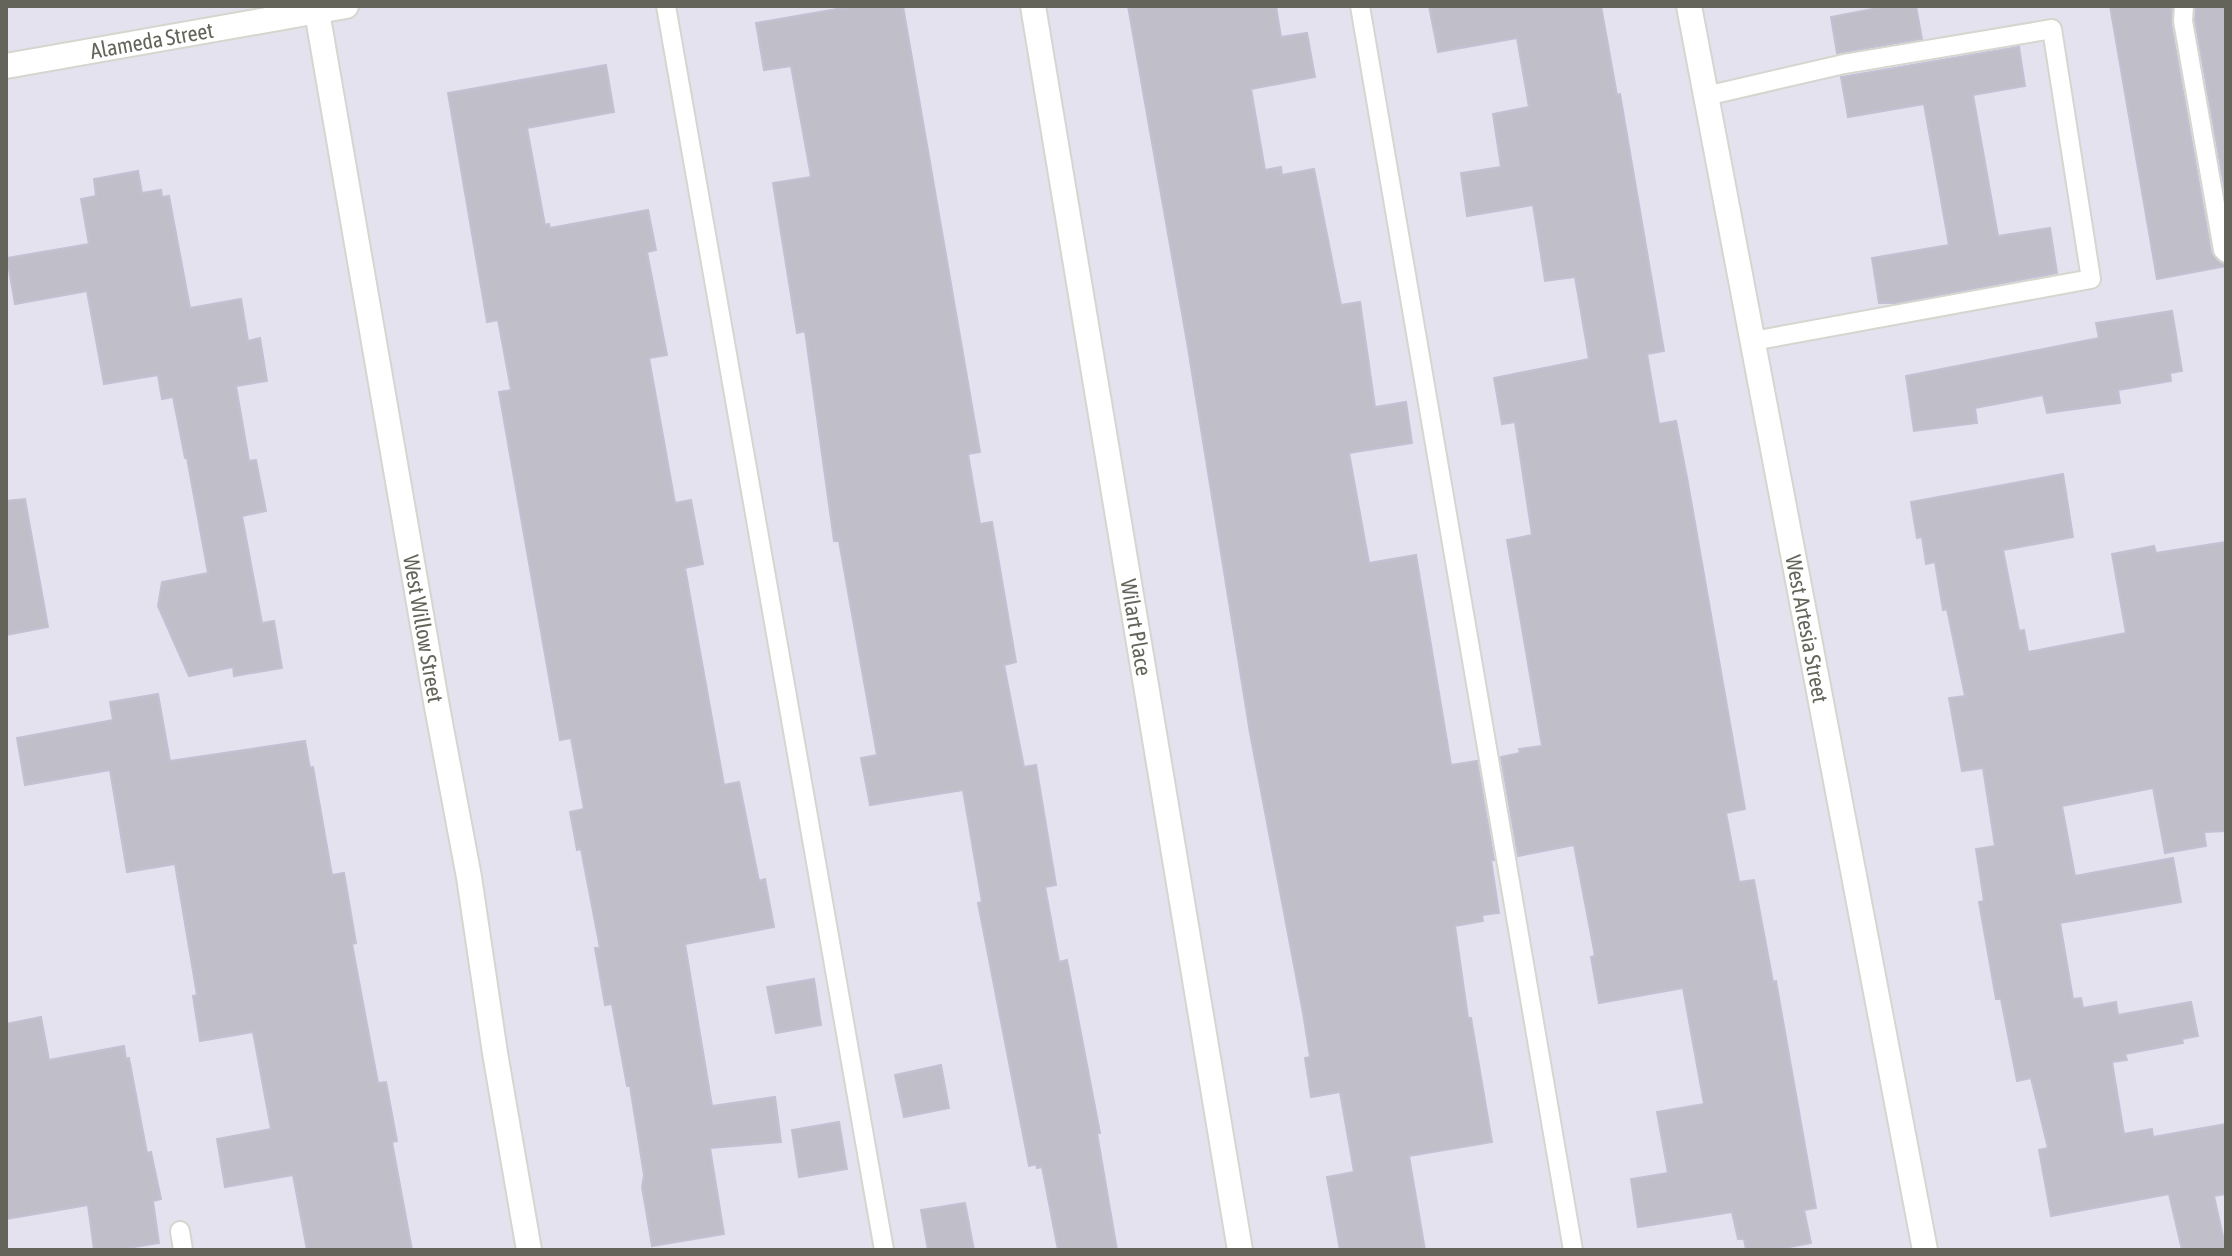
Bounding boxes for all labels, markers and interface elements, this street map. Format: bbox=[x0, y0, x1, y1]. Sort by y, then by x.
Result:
street label: Alameda Street bbox=[88, 17, 215, 64]
street label: West Willow Street bbox=[398, 553, 449, 705]
street label: West Artesia Street bbox=[1780, 553, 1834, 705]
street label: Wilart Place bbox=[1116, 577, 1157, 678]

